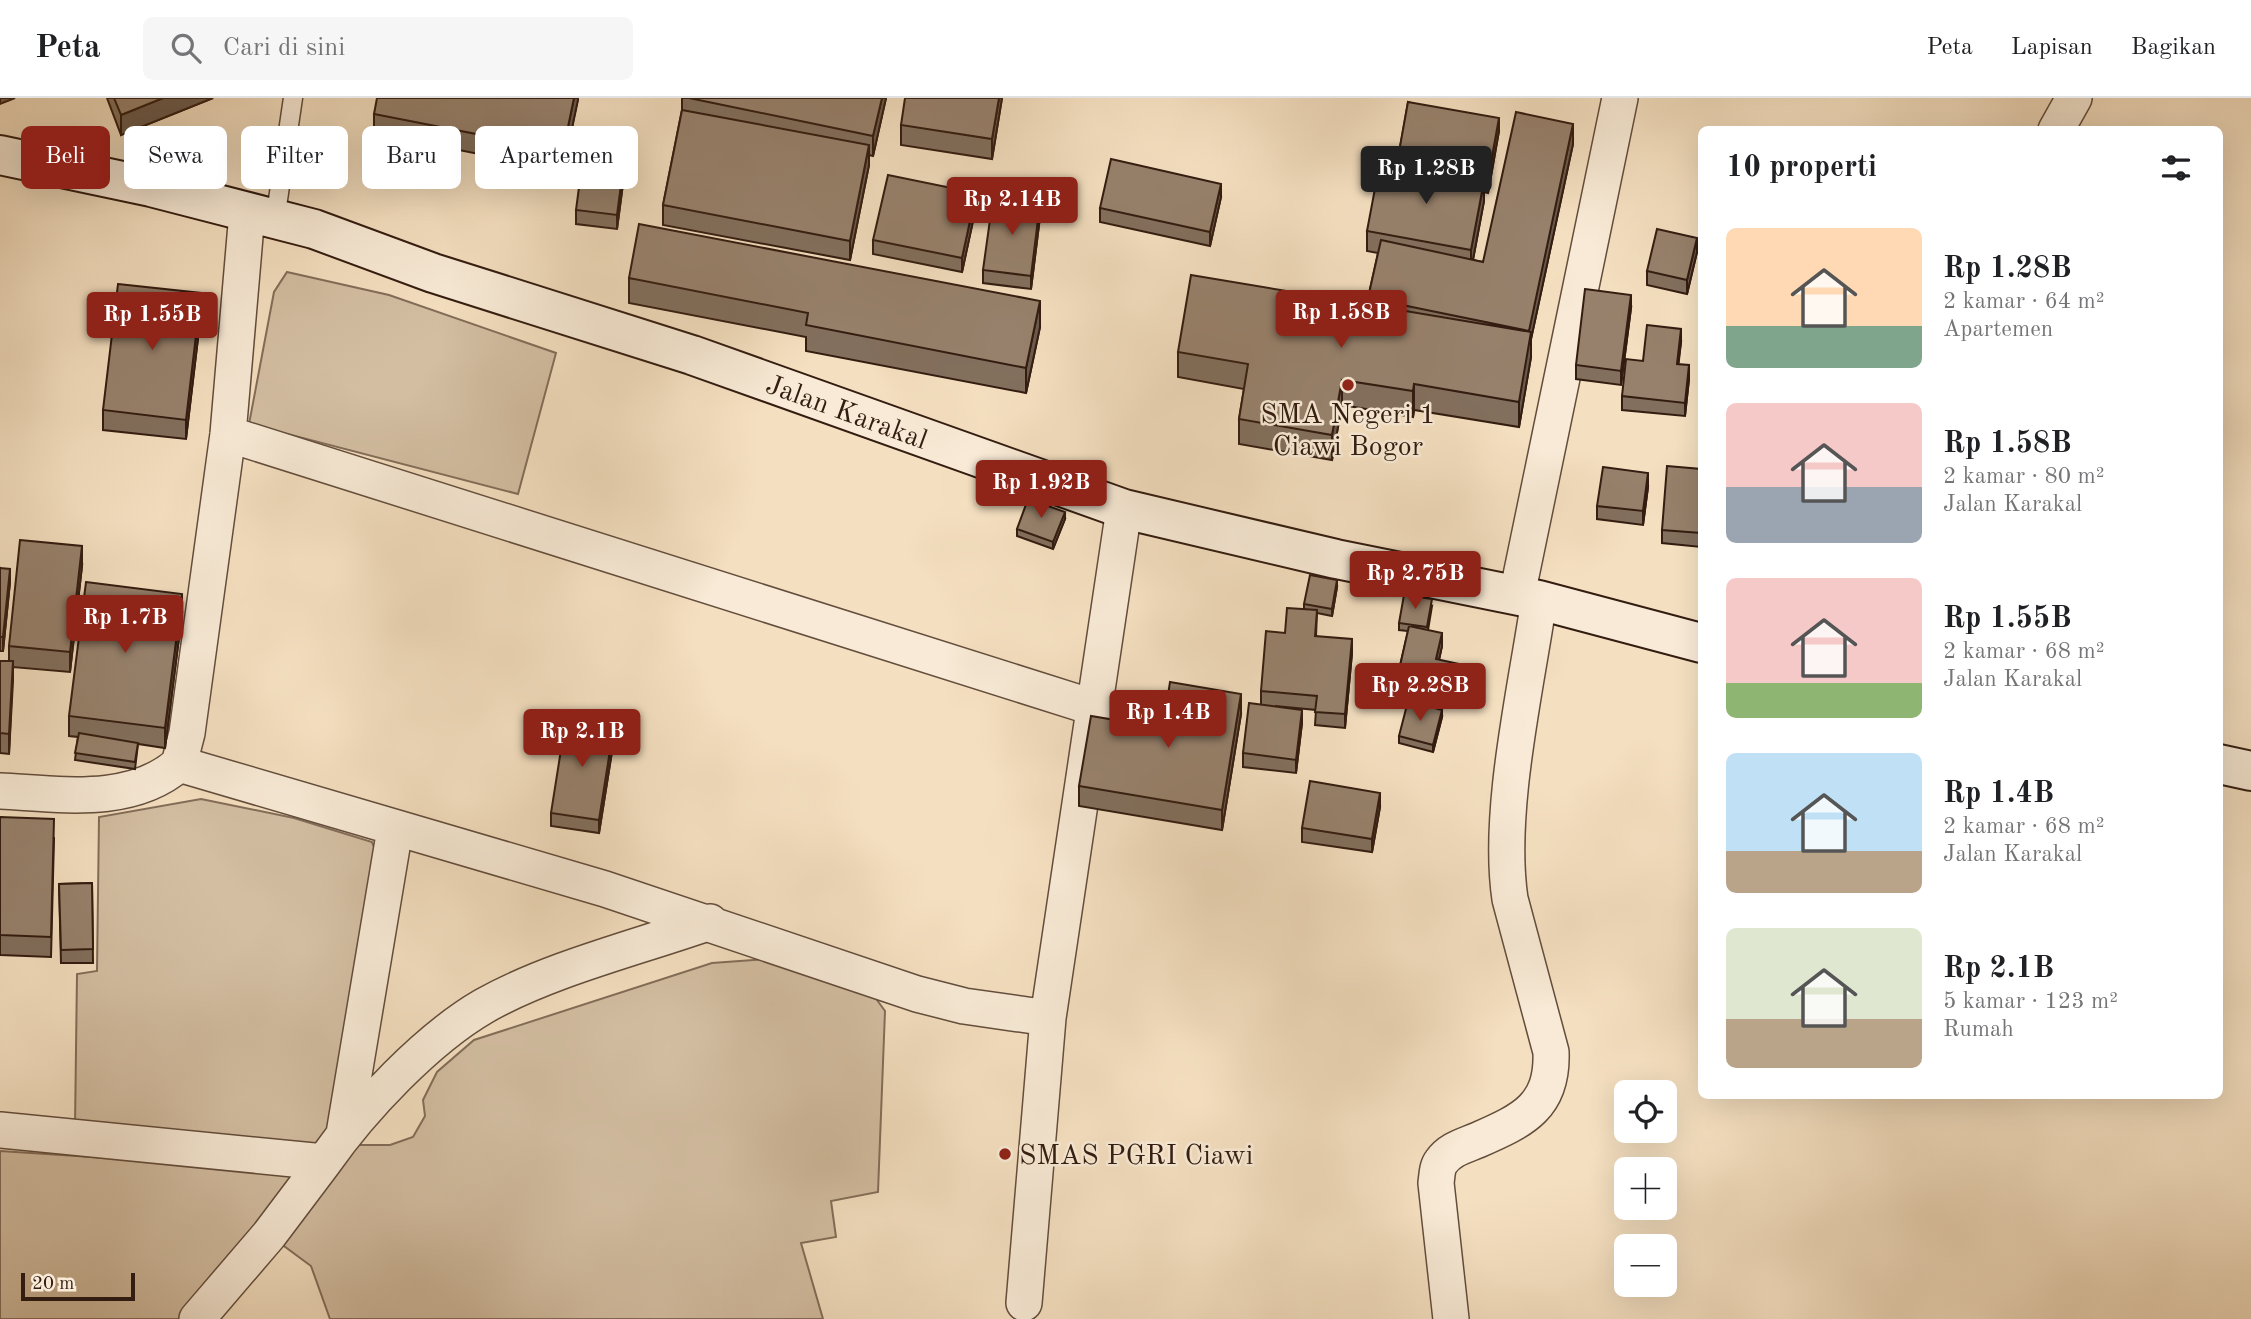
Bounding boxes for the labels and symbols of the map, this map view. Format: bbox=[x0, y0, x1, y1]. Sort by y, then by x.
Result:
pin: Rp 1.28B bbox=[1354, 146, 1498, 206]
pin: Rp 2.14B bbox=[940, 178, 1084, 237]
pin: Rp 1.58B bbox=[1269, 290, 1413, 350]
pin: Rp 1.55B bbox=[80, 292, 224, 352]
street label: Jalan Karakal bbox=[762, 372, 930, 456]
marker: SMA Negeri 1 Ciawi Bogor bbox=[1340, 377, 1356, 393]
place label: SMA Negeri 1 Ciawi Bogor bbox=[1260, 402, 1436, 462]
pin: Rp 1.92B bbox=[969, 460, 1113, 520]
pin: Rp 2.75B bbox=[1343, 552, 1487, 611]
pin: Rp 1.7B bbox=[60, 596, 190, 655]
pin: Rp 2.28B bbox=[1348, 664, 1492, 723]
pin: Rp 1.4B bbox=[1103, 690, 1233, 750]
pin: Rp 2.1B bbox=[517, 710, 647, 769]
place label: SMAS PGRI Ciawi bbox=[1019, 1143, 1253, 1171]
marker: SMAS PGRI Ciawi bbox=[997, 1146, 1013, 1162]
scale bar bbox=[21, 1270, 135, 1302]

